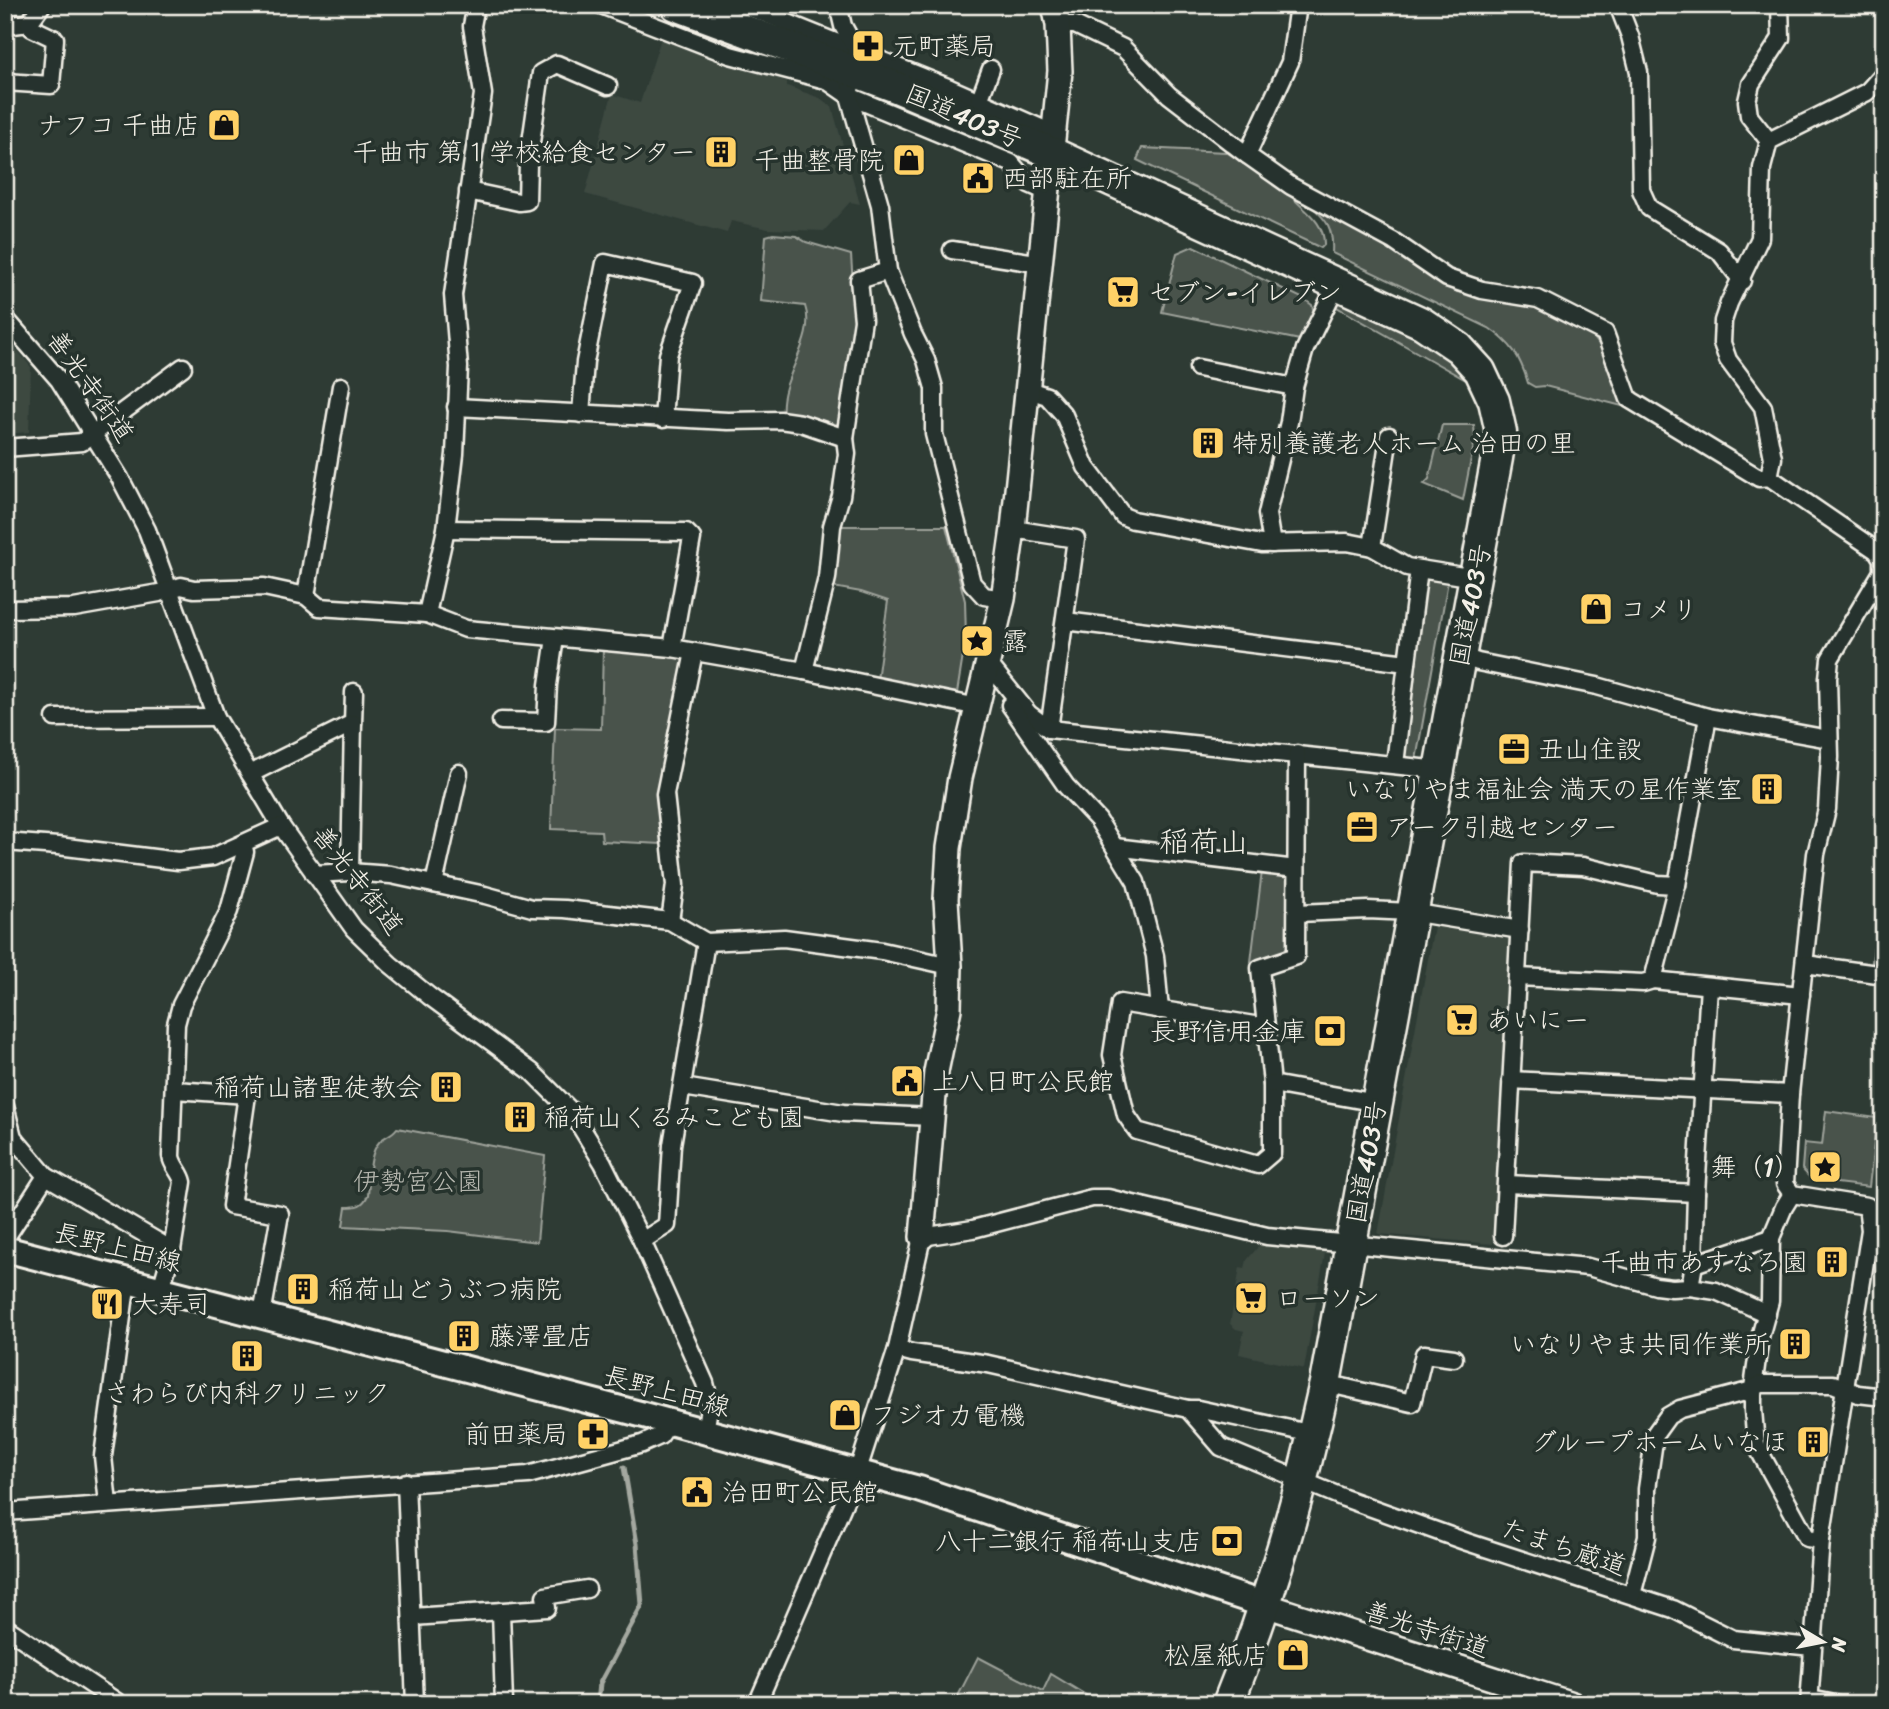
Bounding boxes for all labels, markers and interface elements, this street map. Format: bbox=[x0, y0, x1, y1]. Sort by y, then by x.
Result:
place label: 元町薬局 bbox=[892, 23, 996, 69]
pharmacy icon: 元町薬局 bbox=[849, 27, 887, 65]
street label: 国道403号 bbox=[897, 70, 1031, 162]
place label: ナフコ 千曲店 bbox=[37, 102, 200, 148]
shop icon: ナフコ 千曲店 bbox=[205, 106, 243, 144]
place label: 千曲市 第１学校給食センター bbox=[352, 129, 696, 175]
building icon: 千曲市 第１学校給食センター bbox=[702, 133, 740, 171]
place label: 千曲整骨院 bbox=[754, 137, 884, 183]
shop icon: 千曲整骨院 bbox=[890, 141, 928, 179]
place label: 西部駐在所 bbox=[1002, 155, 1132, 201]
public building icon: 西部駐在所 bbox=[959, 159, 997, 197]
place label: セブン-イレブン bbox=[1148, 269, 1342, 315]
supermarket icon: セブン-イレブン bbox=[1104, 273, 1142, 311]
street label: 善光寺街道 bbox=[35, 320, 147, 452]
place label: 特別養護老人ホーム 治田の里 bbox=[1232, 420, 1576, 466]
building icon: 特別養護老人ホーム 治田の里 bbox=[1189, 424, 1227, 462]
street label: 国道403号 bbox=[1435, 539, 1505, 671]
place label: コメリ bbox=[1620, 586, 1698, 632]
shop icon: コメリ bbox=[1577, 590, 1615, 628]
place label: 露 bbox=[1002, 618, 1028, 664]
place icon: 露 bbox=[958, 622, 996, 660]
place label: 丑山住設 bbox=[1538, 726, 1642, 772]
office icon: 丑山住設 bbox=[1495, 730, 1533, 768]
place label: いなりやま福祉会 満天の星作業室 bbox=[1345, 766, 1742, 812]
building icon: いなりやま福祉会 満天の星作業室 bbox=[1748, 770, 1786, 808]
place label: アーク引越センター bbox=[1386, 804, 1618, 850]
office icon: アーク引越センター bbox=[1343, 808, 1381, 846]
street label: 善光寺街道 bbox=[300, 815, 416, 945]
district label: 稲荷山 bbox=[1159, 815, 1249, 869]
place label: あいにー bbox=[1486, 997, 1589, 1043]
supermarket icon: あいにー bbox=[1443, 1001, 1481, 1039]
place label: 長野信用金庫 bbox=[1150, 1008, 1306, 1054]
bank icon: 長野信用金庫 bbox=[1311, 1012, 1349, 1050]
place label: 上八日町公民館 bbox=[932, 1058, 1114, 1104]
public building icon: 上八日町公民館 bbox=[888, 1062, 926, 1100]
place label: 稲荷山諸聖徒教会 bbox=[214, 1064, 422, 1110]
building icon: 稲荷山諸聖徒教会 bbox=[427, 1068, 465, 1106]
place label: 稲荷山くるみこども園 bbox=[544, 1094, 804, 1140]
street label: 国道403号 bbox=[1332, 1096, 1400, 1228]
building icon: 稲荷山くるみこども園 bbox=[501, 1098, 539, 1136]
place label: 舞（1） bbox=[1711, 1144, 1800, 1190]
place icon: 舞（1） bbox=[1806, 1148, 1844, 1186]
park label: 伊勢宮公園 bbox=[353, 1158, 483, 1204]
street label: 長野上田線 bbox=[49, 1209, 187, 1285]
place label: 千曲市あすなろ園 bbox=[1601, 1239, 1808, 1285]
building icon: 千曲市あすなろ園 bbox=[1813, 1243, 1851, 1281]
place label: 稲荷山どうぶつ病院 bbox=[328, 1266, 561, 1312]
building icon: 稲荷山どうぶつ病院 bbox=[284, 1270, 322, 1308]
place label: ローソン bbox=[1276, 1275, 1380, 1321]
supermarket icon: ローソン bbox=[1232, 1279, 1270, 1317]
place label: 大寿司 bbox=[132, 1281, 210, 1327]
restaurant icon: 大寿司 bbox=[88, 1285, 126, 1323]
place label: 藤澤畳店 bbox=[489, 1313, 593, 1359]
building icon: 藤澤畳店 bbox=[445, 1317, 483, 1355]
place label: いなりやま共同作業所 bbox=[1510, 1321, 1770, 1367]
building icon: いなりやま共同作業所 bbox=[1776, 1325, 1814, 1363]
building icon: さわらび内科クリニック bbox=[228, 1337, 266, 1375]
street label: 長野上田線 bbox=[598, 1352, 736, 1430]
place label: さわらび内科クリニック bbox=[104, 1370, 390, 1416]
place label: フジオカ電機 bbox=[870, 1392, 1025, 1438]
shop icon: フジオカ電機 bbox=[826, 1396, 864, 1434]
place label: 前田薬局 bbox=[464, 1411, 568, 1457]
pharmacy icon: 前田薬局 bbox=[574, 1415, 612, 1453]
place label: グループホームいなほ bbox=[1531, 1419, 1788, 1465]
building icon: グループホームいなほ bbox=[1794, 1423, 1832, 1461]
place label: 治田町公民館 bbox=[722, 1469, 878, 1515]
public building icon: 治田町公民館 bbox=[678, 1473, 716, 1511]
street label: たまち蔵道 bbox=[1495, 1505, 1633, 1589]
place label: 八十二銀行 稲荷山支店 bbox=[935, 1518, 1202, 1564]
bank icon: 八十二銀行 稲荷山支店 bbox=[1208, 1522, 1246, 1560]
street label: 善光寺街道 bbox=[1358, 1587, 1496, 1671]
north arrow bbox=[1787, 1608, 1857, 1678]
place label: 松屋紙店 bbox=[1164, 1632, 1268, 1678]
text: N bbox=[1822, 1635, 1857, 1655]
shop icon: 松屋紙店 bbox=[1274, 1636, 1312, 1674]

